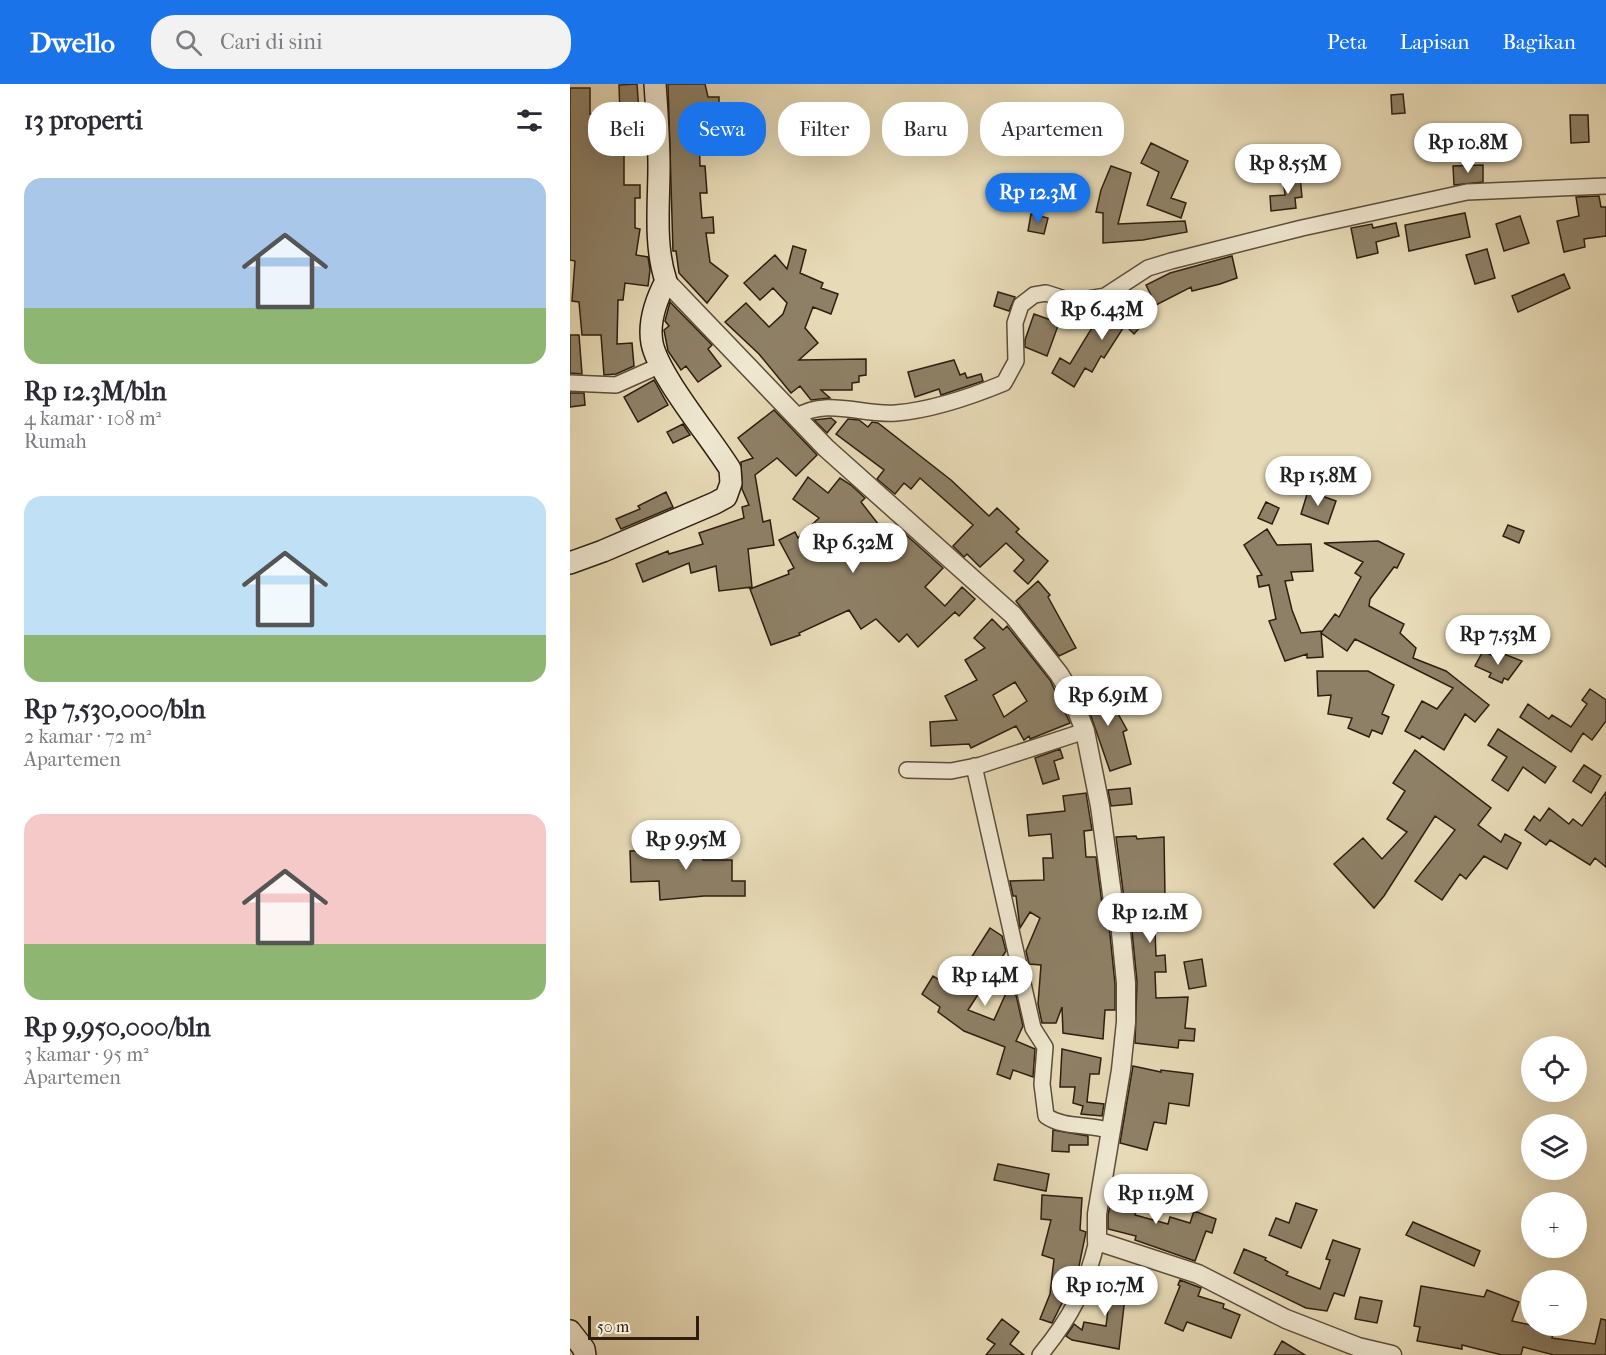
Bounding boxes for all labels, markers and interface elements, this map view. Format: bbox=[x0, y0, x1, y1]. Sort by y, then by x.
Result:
search box bbox=[151, 15, 571, 69]
text: Dwello bbox=[30, 26, 115, 59]
icon: search bbox=[172, 26, 205, 59]
text: Cari di sini bbox=[220, 29, 323, 55]
text: Peta bbox=[1327, 30, 1367, 54]
text: Lapisan bbox=[1400, 30, 1469, 54]
text: Bagikan bbox=[1502, 30, 1576, 54]
chip: Beli bbox=[588, 102, 666, 156]
chip: Sewa bbox=[678, 102, 766, 156]
chip: Filter bbox=[778, 102, 870, 156]
chip: Baru bbox=[882, 102, 968, 156]
chip: Apartemen bbox=[980, 102, 1124, 156]
icon: filters bbox=[513, 104, 546, 137]
text: 13 properti bbox=[24, 105, 143, 136]
pin: Rp 10.8M bbox=[1406, 123, 1530, 174]
text: Rp 10.8M bbox=[1428, 131, 1508, 154]
pin: Rp 8.55M bbox=[1226, 144, 1350, 195]
text: Rp 8.55M bbox=[1249, 152, 1327, 175]
pin: Rp 12.3M bbox=[976, 173, 1100, 224]
text: Rp 12.3M bbox=[999, 181, 1077, 204]
icon: home bbox=[231, 217, 339, 325]
pin: Rp 6.43M bbox=[1040, 290, 1164, 341]
text: Rp 6.43M bbox=[1060, 298, 1144, 321]
text: Rp 12.3M/bln bbox=[24, 376, 167, 407]
text: 4 kamar · 108 m² bbox=[24, 407, 161, 430]
text: Rumah bbox=[24, 430, 87, 453]
pin: Rp 15.8M bbox=[1256, 456, 1380, 507]
text: Rp 15.8M bbox=[1279, 464, 1357, 487]
pin: Rp 6.32M bbox=[791, 523, 915, 574]
text: Rp 6.32M bbox=[812, 531, 894, 554]
icon: home bbox=[231, 535, 339, 643]
pin: Rp 7.53M bbox=[1436, 615, 1560, 666]
text: Rp 7.53M bbox=[1459, 623, 1537, 646]
pin: Rp 6.91M bbox=[1046, 676, 1170, 727]
text: Rp 6.91M bbox=[1068, 684, 1148, 707]
text: Rp 7,530,000/bln bbox=[24, 694, 206, 725]
text: 2 kamar · 72 m² bbox=[24, 725, 151, 748]
text: Apartemen bbox=[24, 748, 121, 771]
pin: Rp 9.95M bbox=[624, 820, 748, 871]
text: Rp 9.95M bbox=[645, 828, 727, 851]
icon: home bbox=[231, 853, 339, 961]
pin: Rp 12.1M bbox=[1088, 893, 1212, 944]
text: Rp 12.1M bbox=[1112, 901, 1188, 924]
pin: Rp 14M bbox=[936, 956, 1034, 1007]
text: Rp 14M bbox=[952, 964, 1018, 987]
text: Rp 9,950,000/bln bbox=[24, 1012, 211, 1043]
map controls bbox=[1521, 1036, 1587, 1336]
button: locate bbox=[1521, 1036, 1587, 1102]
text: 3 kamar · 95 m² bbox=[24, 1043, 149, 1066]
text: Apartemen bbox=[24, 1066, 121, 1089]
button: layers bbox=[1521, 1114, 1587, 1180]
pin: Rp 11.9M bbox=[1094, 1174, 1218, 1225]
text: Rp 11.9M bbox=[1118, 1182, 1194, 1205]
button: + bbox=[1521, 1192, 1587, 1258]
pin: Rp 10.7M bbox=[1043, 1266, 1167, 1317]
button: − bbox=[1521, 1270, 1587, 1336]
text: Rp 10.7M bbox=[1066, 1274, 1144, 1297]
scale bar bbox=[588, 1313, 699, 1340]
text: 50 m bbox=[597, 1317, 629, 1336]

